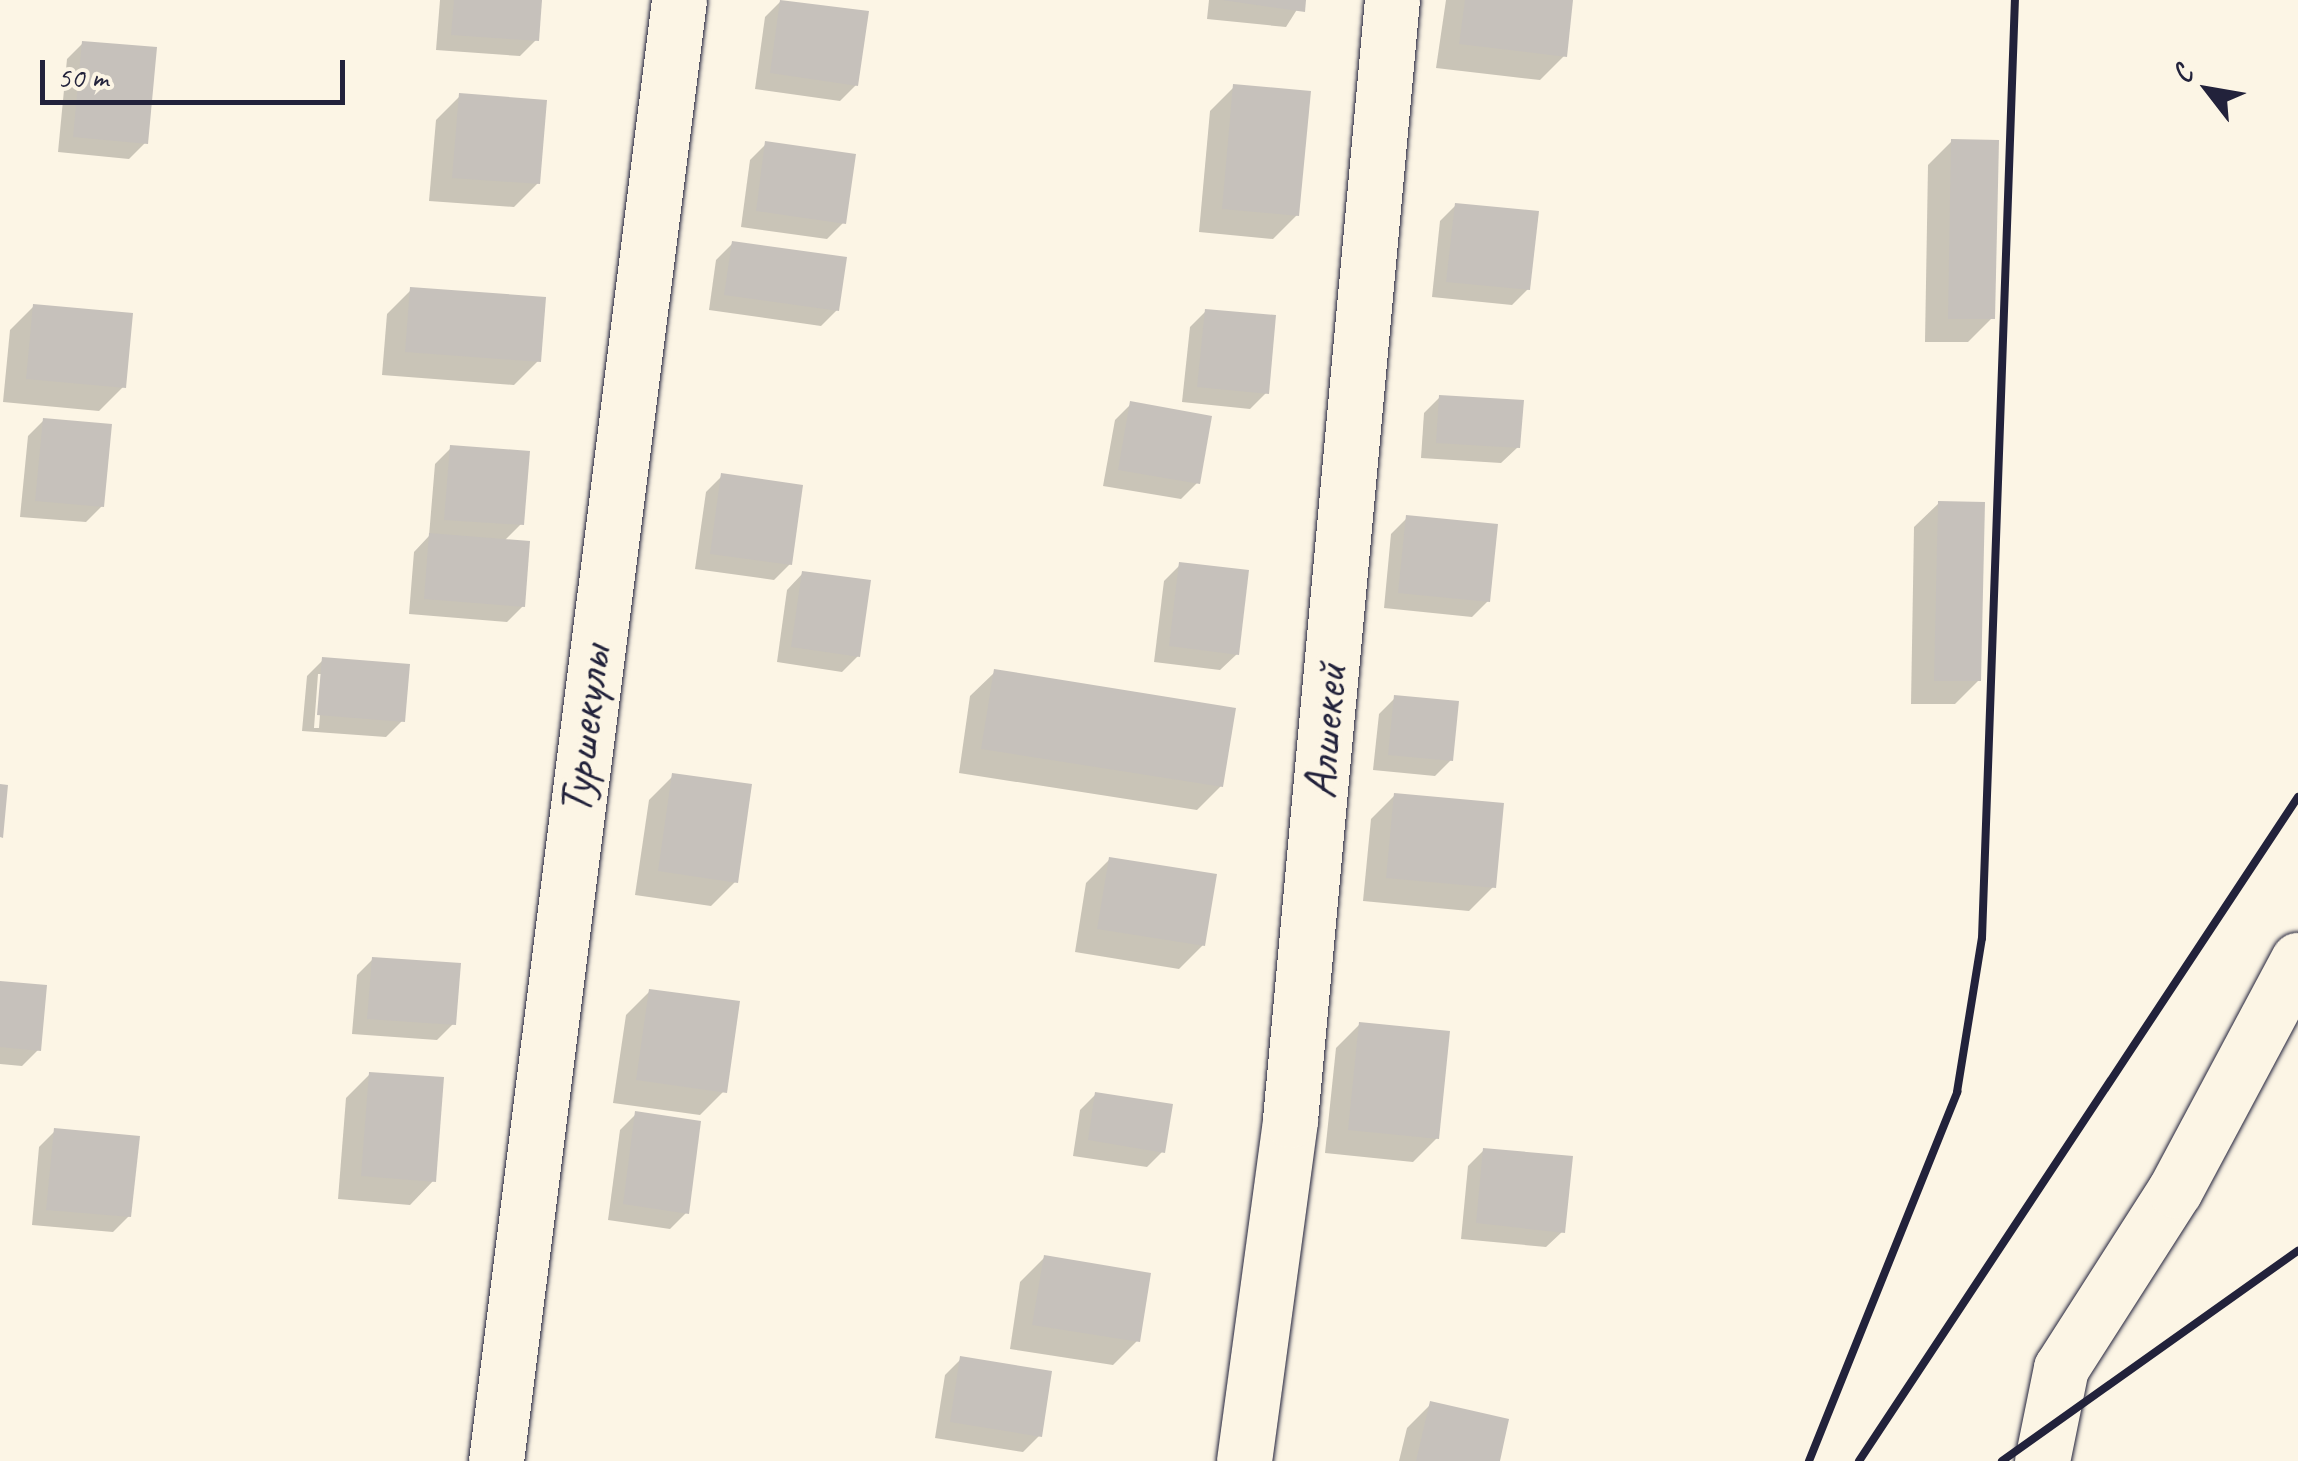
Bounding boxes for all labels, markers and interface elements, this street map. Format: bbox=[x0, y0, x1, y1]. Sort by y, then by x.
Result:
scale bar bbox=[45, 40, 350, 102]
north arrow bbox=[2158, 40, 2258, 140]
text: 50 m bbox=[57, 58, 108, 96]
text: С bbox=[2163, 59, 2200, 89]
street label: Туршекулы bbox=[545, 642, 623, 818]
street label: Алшекей bbox=[1290, 661, 1360, 801]

